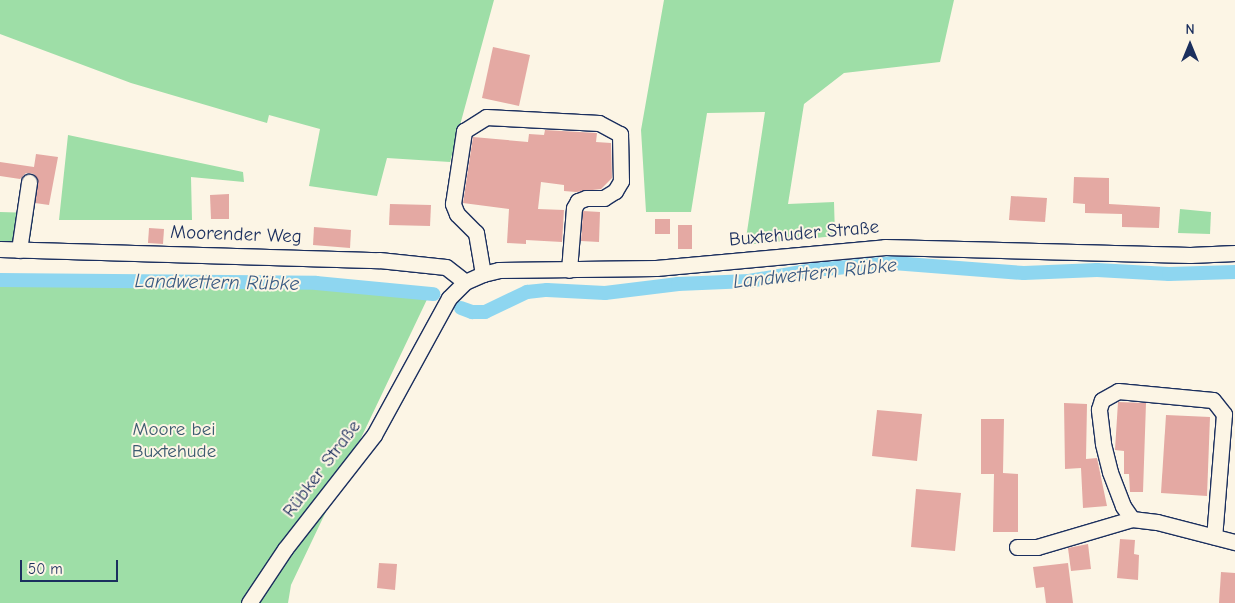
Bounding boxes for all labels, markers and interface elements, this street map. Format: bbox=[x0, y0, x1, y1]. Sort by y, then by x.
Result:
north arrow bbox=[1165, 20, 1215, 70]
text: N bbox=[1185, 21, 1195, 38]
street label: Buxtehuder Straße bbox=[728, 216, 880, 252]
street label: Moorender Weg bbox=[170, 221, 302, 249]
water label: Landwettern Rübke bbox=[732, 252, 898, 294]
water label: Landwettern Rübke bbox=[134, 269, 300, 295]
street label: Rübker Straße bbox=[278, 416, 366, 522]
park label: Moore bei Buxtehude bbox=[132, 419, 216, 463]
scale bar bbox=[22, 550, 120, 582]
text: 50 m bbox=[28, 560, 63, 578]

